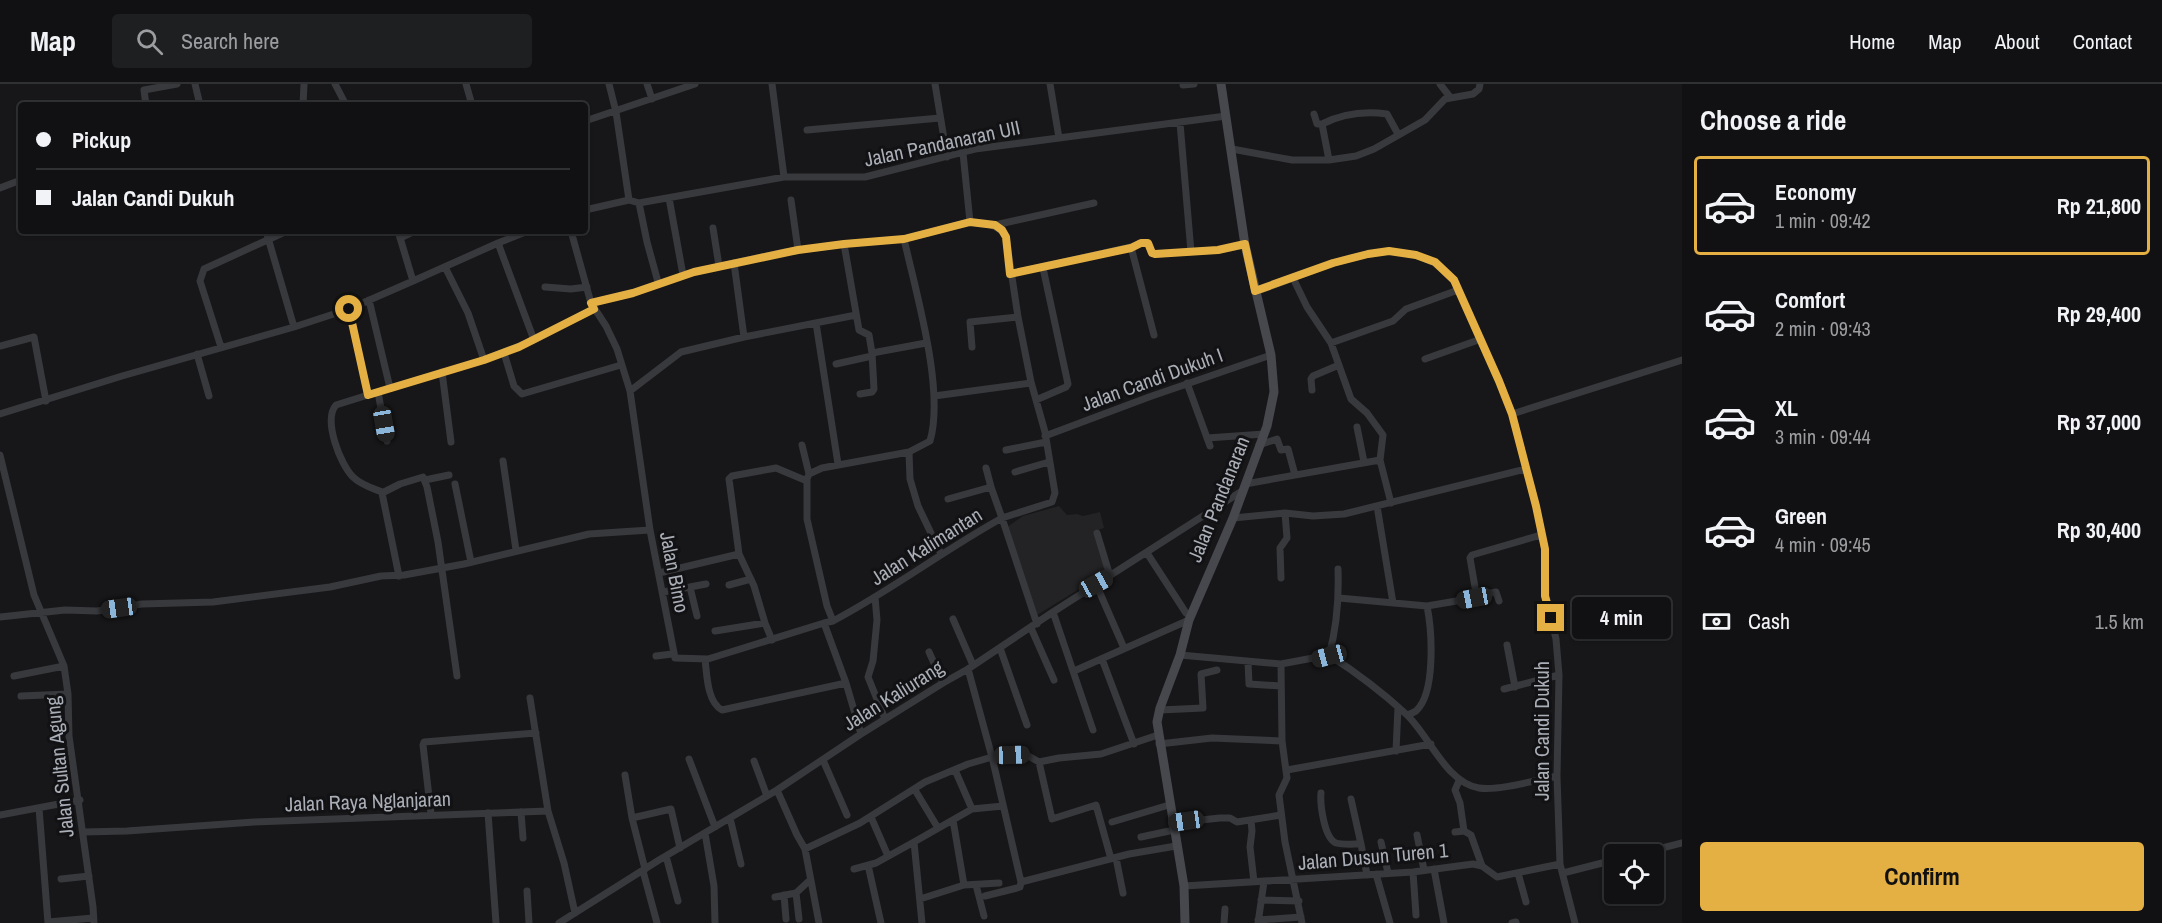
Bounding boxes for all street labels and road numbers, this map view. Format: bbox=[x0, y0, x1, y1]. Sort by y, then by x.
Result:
street label: Jalan Pandanaran UII bbox=[862, 113, 1022, 173]
street label: Jalan Candi Dukuh I bbox=[1078, 341, 1226, 417]
street label: Jalan Pandanaran bbox=[1181, 432, 1255, 566]
street label: Jalan Kalimantan bbox=[865, 501, 987, 591]
street label: Jalan Bimo bbox=[654, 529, 696, 615]
street label: Jalan Kaliurang bbox=[838, 653, 948, 737]
street label: Jalan Candi Dukuh bbox=[1528, 661, 1555, 801]
street label: Jalan Sultan Agung bbox=[38, 695, 80, 839]
street label: Jalan Raya Nglanjaran bbox=[285, 785, 451, 817]
street label: Jalan Dusun Turen 1 bbox=[1297, 836, 1449, 876]

